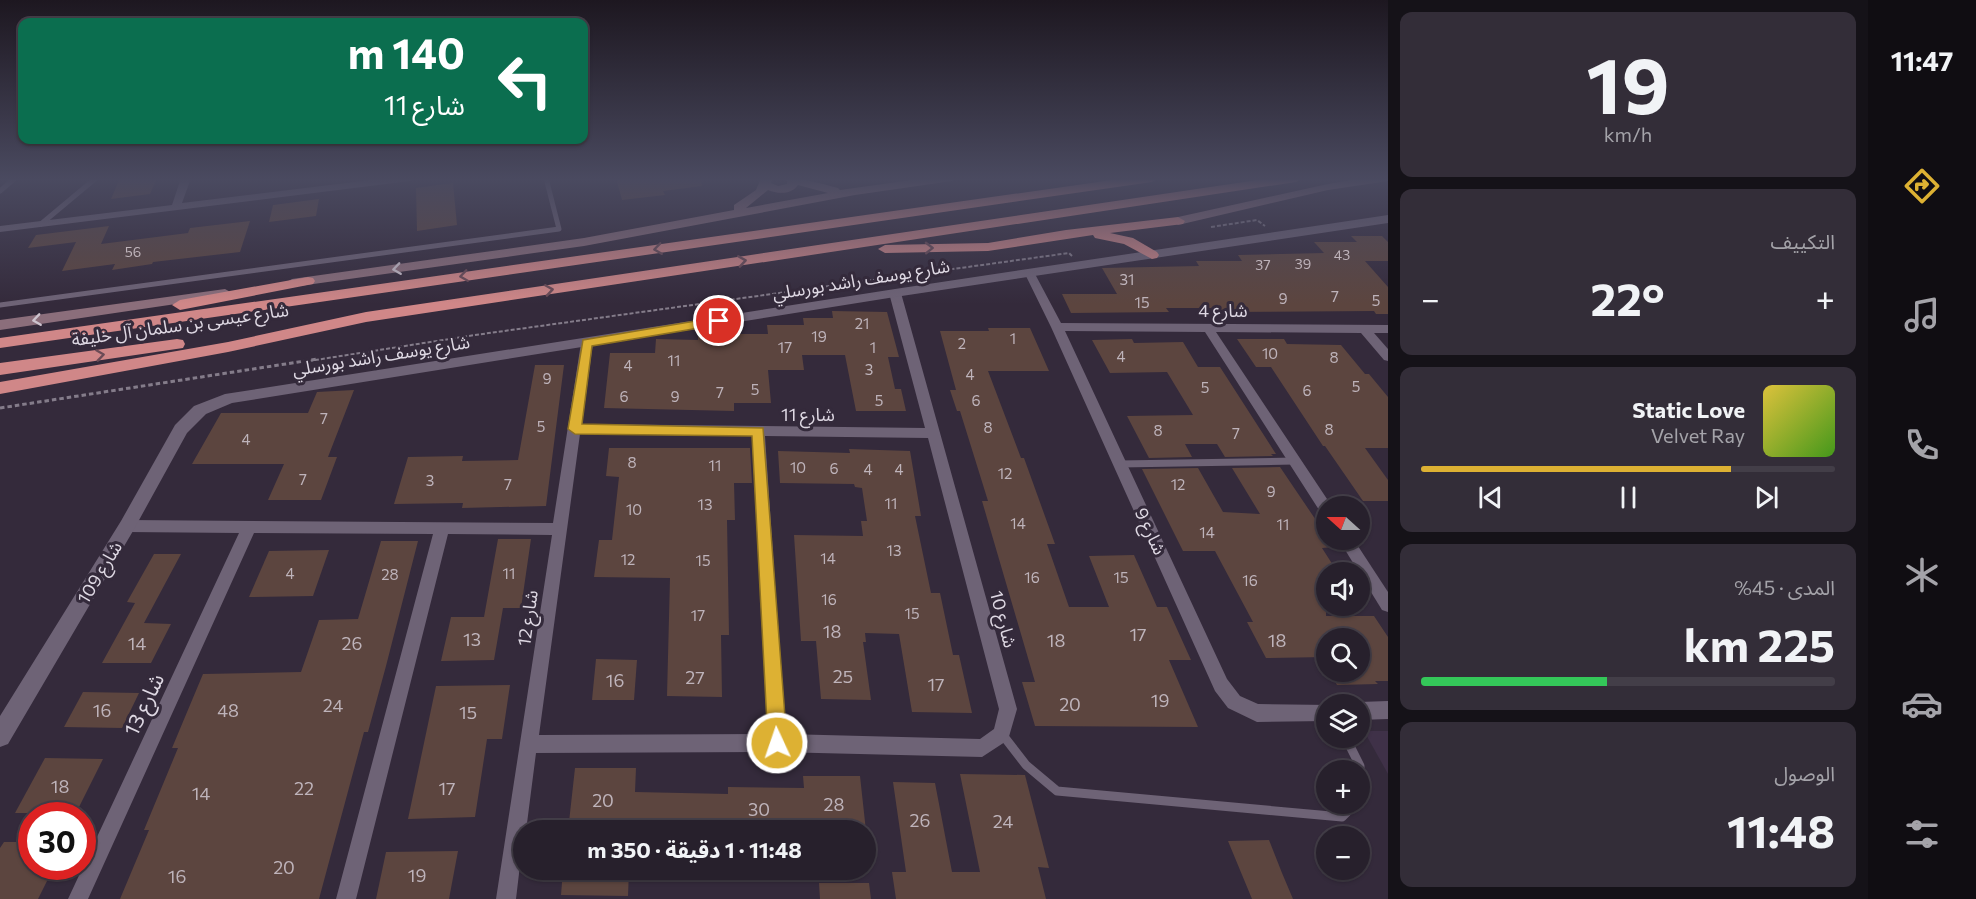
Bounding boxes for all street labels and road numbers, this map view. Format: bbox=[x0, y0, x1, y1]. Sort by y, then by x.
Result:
street label: شارع يوسف راشد بورسلي bbox=[771, 254, 952, 308]
street label: شارع عيسى بن سلمان آل خليفة bbox=[70, 298, 291, 354]
street label: شارع 4 bbox=[1198, 299, 1248, 325]
street label: شارع يوسف راشد بورسلي bbox=[291, 330, 472, 384]
street label: شارع 11 bbox=[781, 403, 835, 429]
street label: شارع 9 bbox=[1127, 504, 1171, 560]
street label: شارع 109 bbox=[72, 537, 130, 609]
street label: شارع 10 bbox=[982, 588, 1022, 651]
street label: شارع 12 bbox=[512, 589, 546, 648]
street label: شارع 13 bbox=[118, 669, 172, 741]

